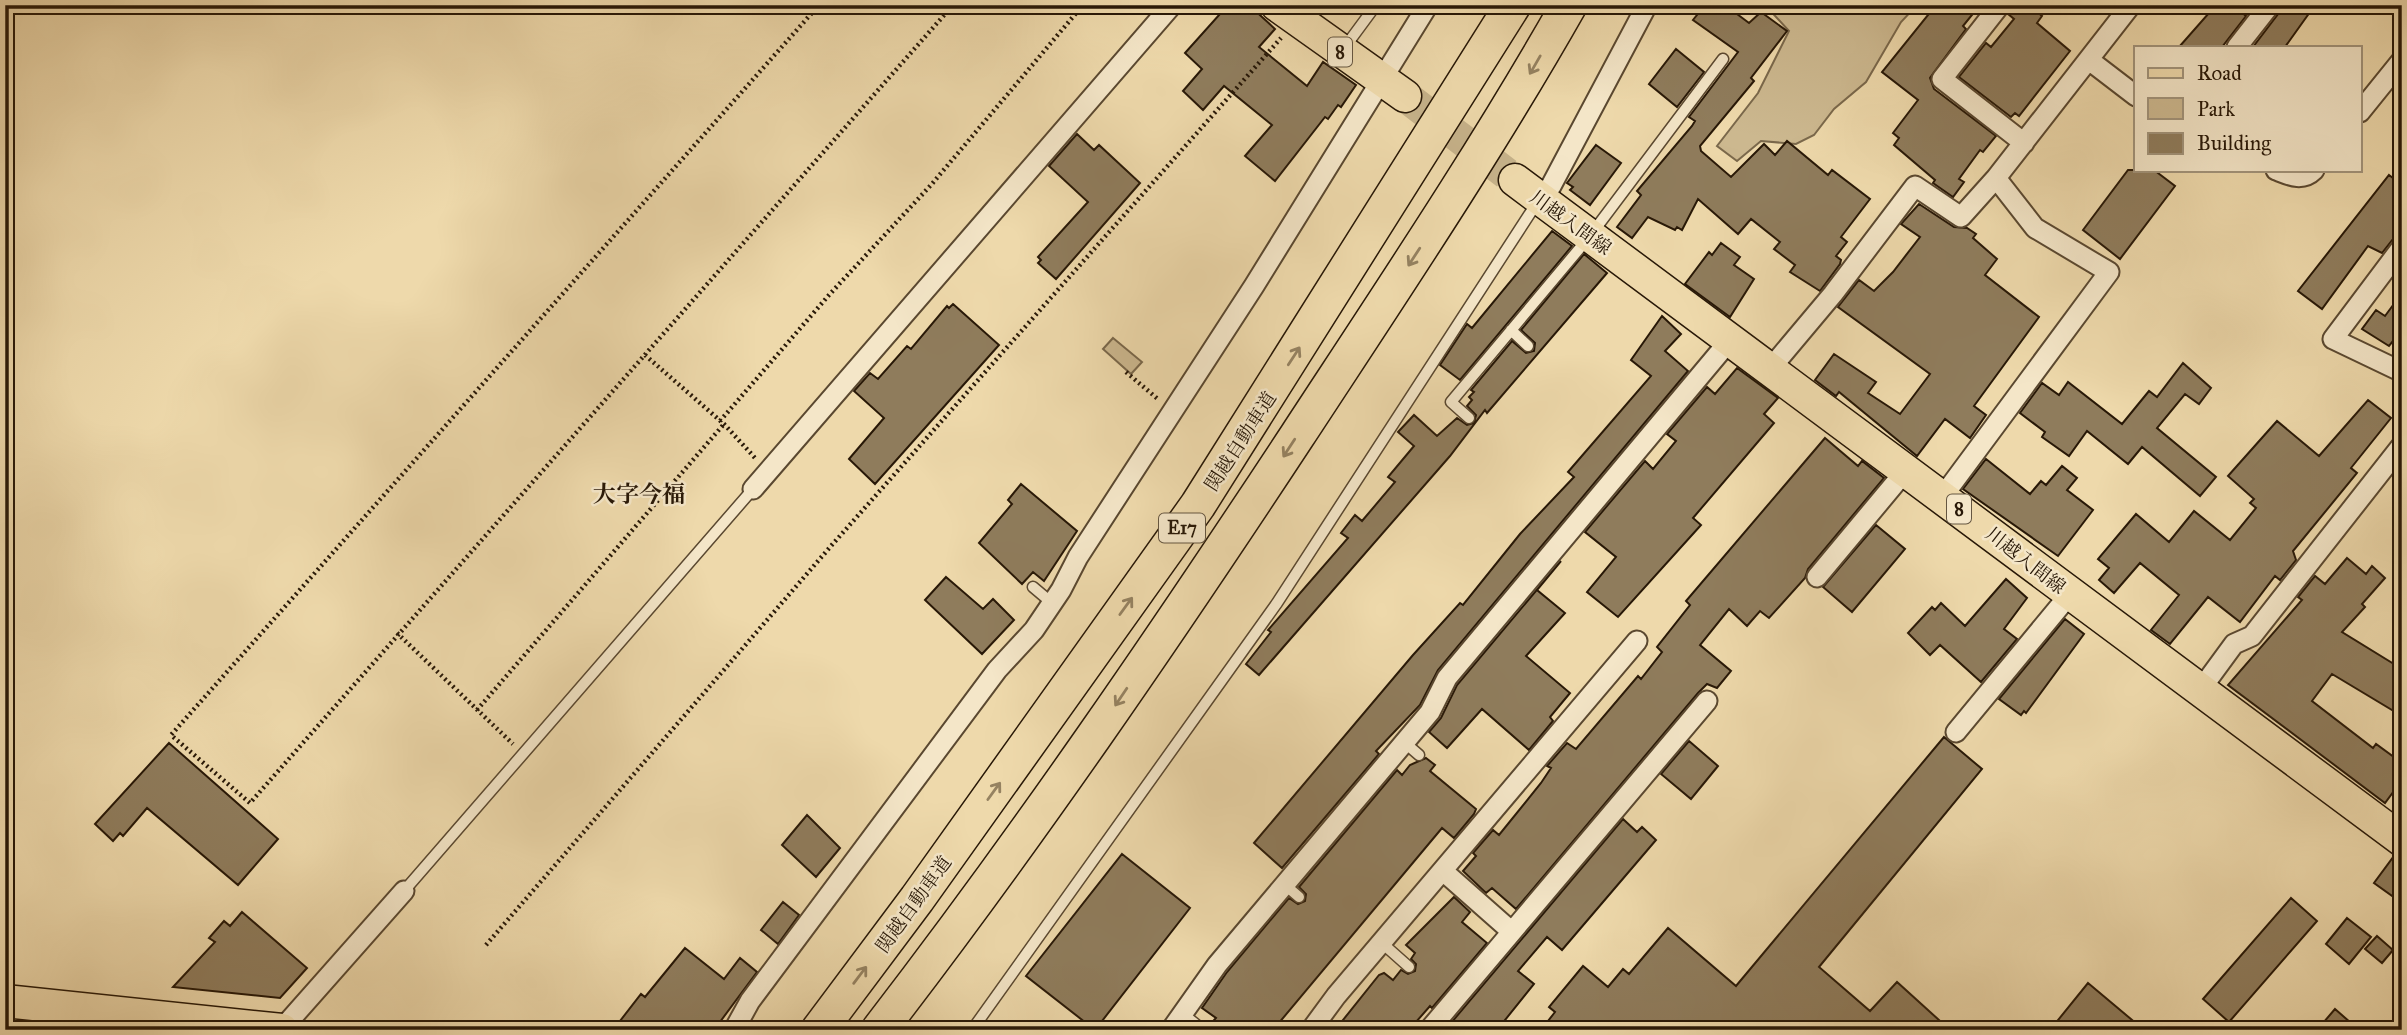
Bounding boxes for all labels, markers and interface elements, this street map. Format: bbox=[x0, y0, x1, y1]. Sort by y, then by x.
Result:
road number: 8 bbox=[1328, 38, 1352, 66]
legend bbox=[2134, 46, 2362, 172]
one-way arrow bbox=[1528, 54, 1542, 74]
text: Road bbox=[2197, 60, 2242, 86]
text: Park bbox=[2197, 96, 2235, 122]
text: Building bbox=[2197, 130, 2271, 156]
street label: 川越入間線 bbox=[1526, 185, 1616, 260]
one-way arrow bbox=[1406, 247, 1421, 266]
one-way arrow bbox=[1286, 347, 1301, 366]
street label: 関越自動車道 bbox=[1200, 387, 1281, 495]
one-way arrow bbox=[1282, 437, 1296, 457]
district label: 大字今福 bbox=[593, 480, 685, 508]
road number: 8 bbox=[1947, 494, 1971, 524]
road number: E17 bbox=[1159, 514, 1205, 542]
street label: 川越入間線 bbox=[1981, 522, 2070, 599]
one-way arrow bbox=[1119, 597, 1133, 616]
one-way arrow bbox=[1114, 687, 1129, 706]
one-way arrow bbox=[987, 782, 1001, 801]
street label: 関越自動車道 bbox=[871, 851, 956, 957]
one-way arrow bbox=[853, 966, 867, 985]

